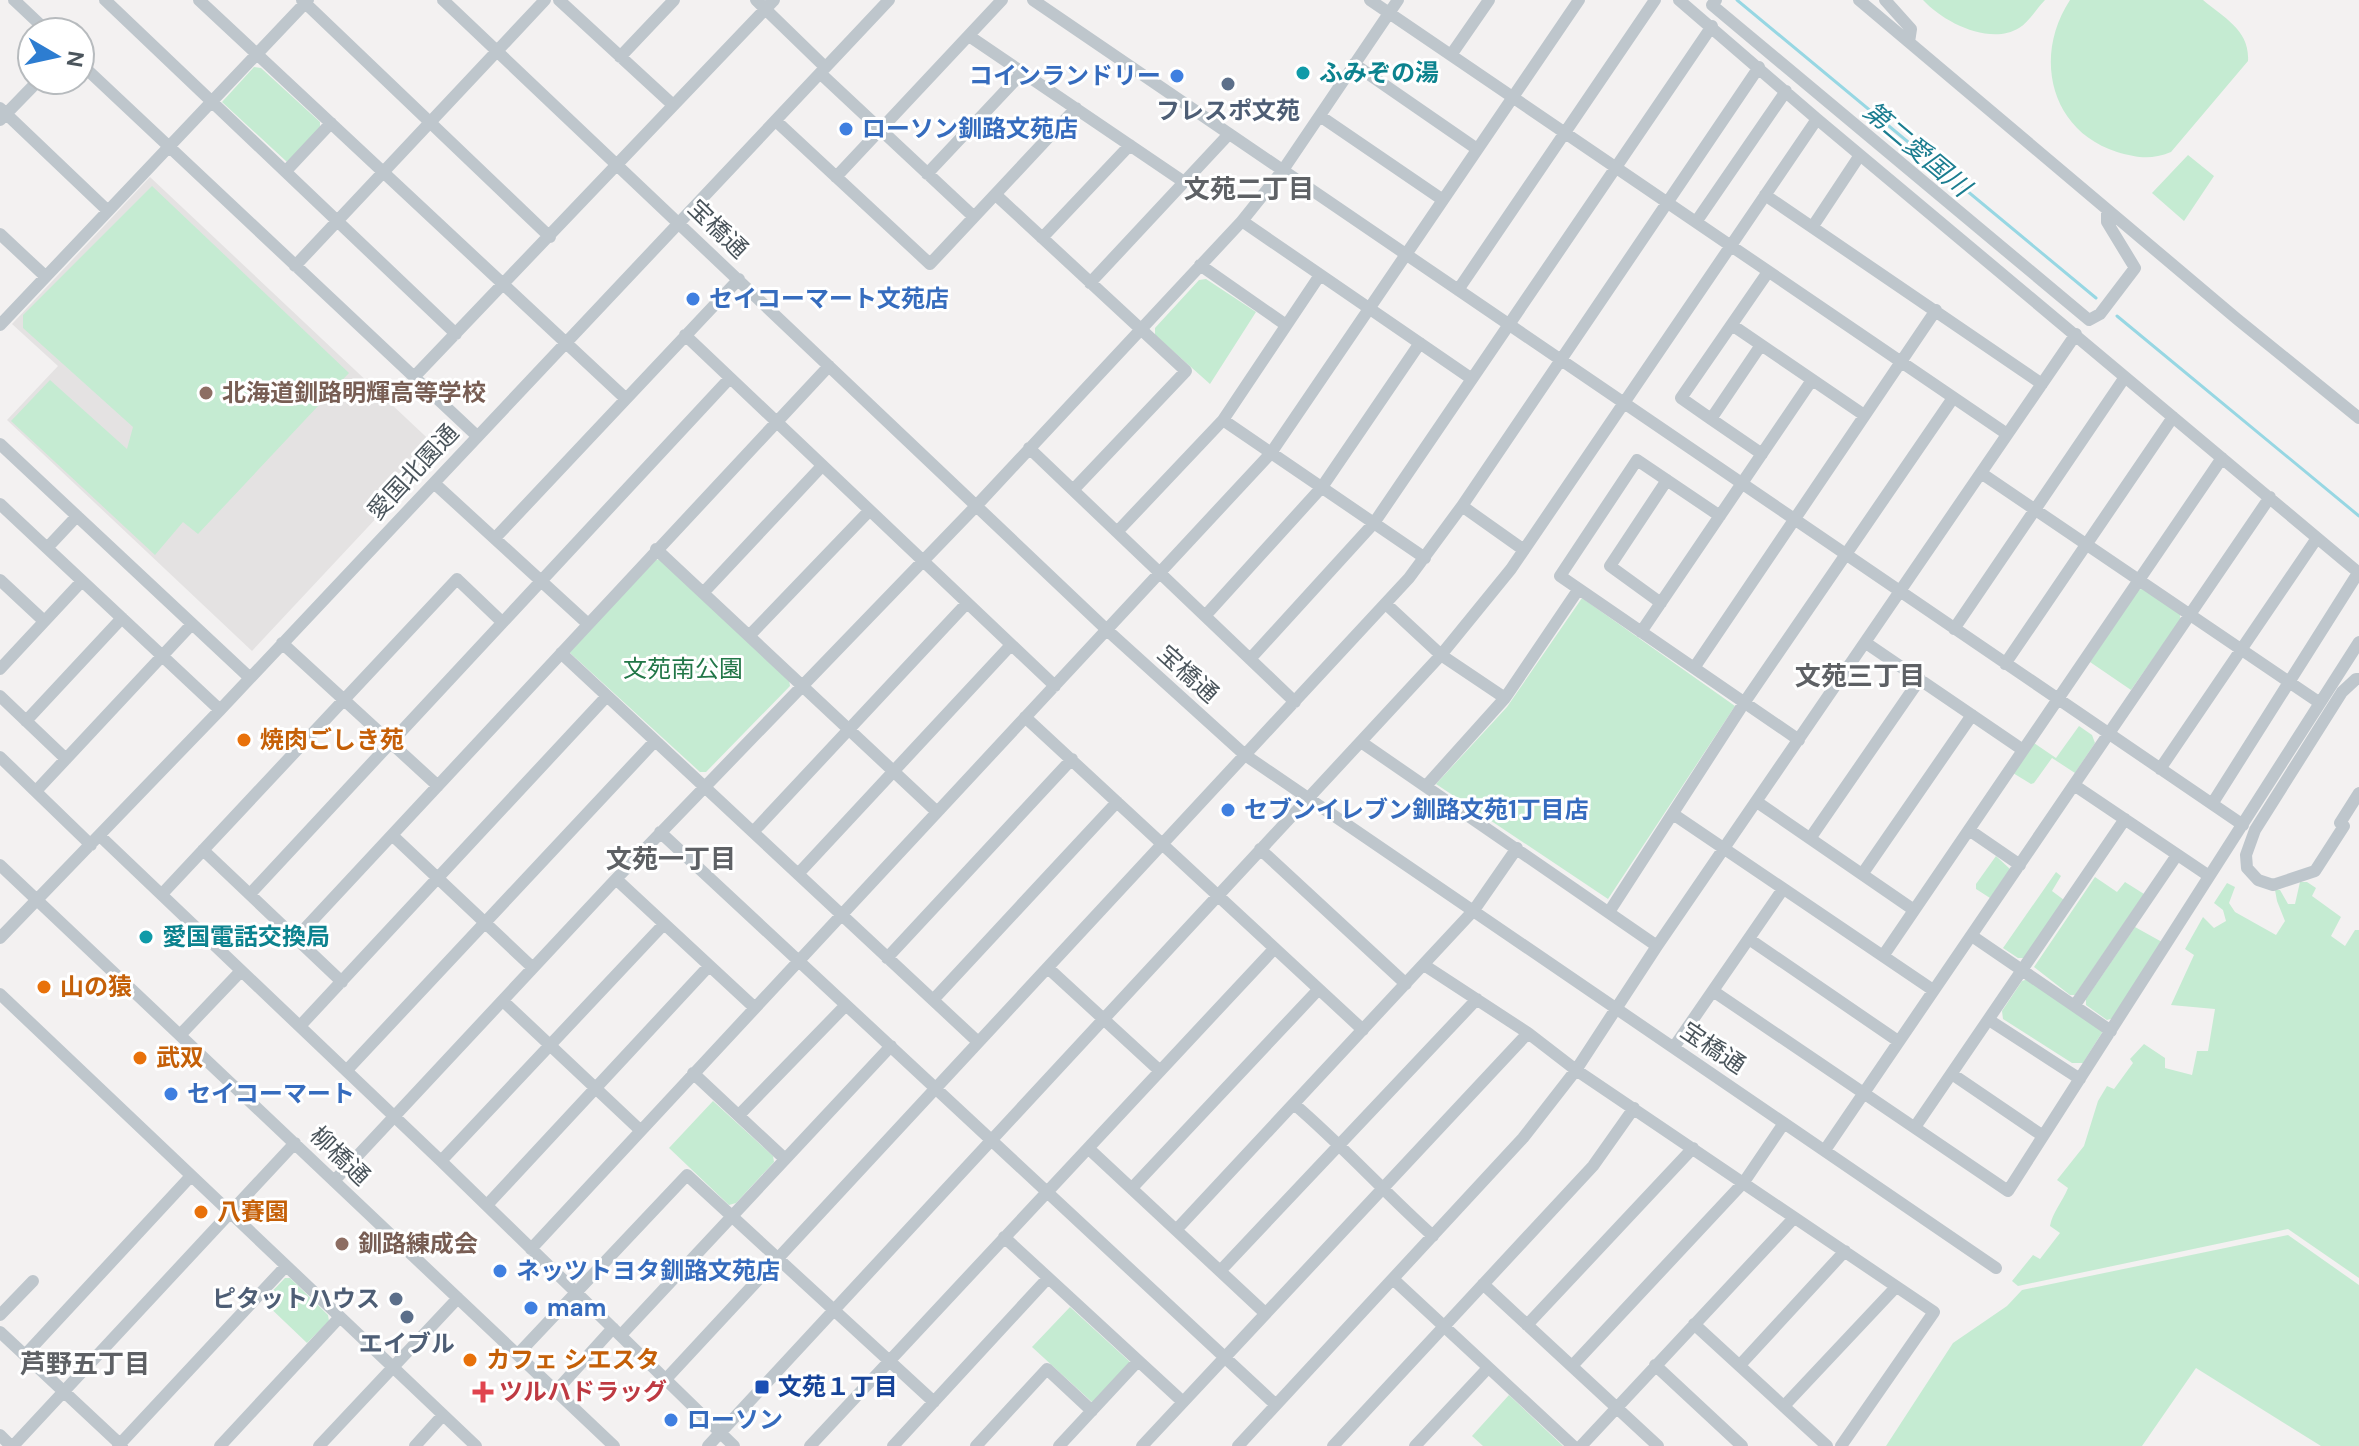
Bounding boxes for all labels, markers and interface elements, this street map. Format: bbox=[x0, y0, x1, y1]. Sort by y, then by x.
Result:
north arrow bbox=[16, 16, 96, 96]
text: N bbox=[60, 49, 91, 69]
place label: ふみぞの湯 bbox=[1319, 57, 1439, 88]
place label: コインランドリー bbox=[969, 60, 1161, 91]
marker: ふみぞの湯 bbox=[1294, 64, 1312, 82]
marker: コインランドリー bbox=[1168, 67, 1186, 85]
marker: フレスポ文苑 bbox=[1219, 75, 1237, 93]
water label: 第二愛国川 bbox=[1856, 94, 1980, 206]
place label: フレスポ文苑 bbox=[1156, 95, 1300, 126]
place label: ローソン釧路文苑店 bbox=[862, 113, 1078, 144]
marker: ローソン釧路文苑店 bbox=[837, 120, 855, 138]
district label: 文苑二丁目 bbox=[1184, 172, 1314, 206]
street label: 宝橋通 bbox=[682, 192, 755, 265]
place label: セイコーマート文苑店 bbox=[709, 283, 949, 314]
marker: セイコーマート文苑店 bbox=[684, 290, 702, 308]
place label: 北海道釧路明輝高等学校 bbox=[222, 377, 486, 408]
marker: 北海道釧路明輝高等学校 bbox=[197, 384, 215, 402]
street label: 愛国北園通 bbox=[360, 417, 465, 526]
street label: 宝橋通 bbox=[1151, 638, 1225, 709]
park label: 文苑南公園 bbox=[623, 653, 743, 684]
district label: 文苑三丁目 bbox=[1795, 659, 1925, 693]
place label: 焼肉ごしき苑 bbox=[260, 724, 404, 755]
marker: 焼肉ごしき苑 bbox=[235, 731, 253, 749]
place label: セブンイレブン釧路文苑1丁目店 bbox=[1244, 794, 1589, 825]
marker: セブンイレブン釧路文苑1丁目店 bbox=[1219, 801, 1237, 819]
district label: 文苑一丁目 bbox=[606, 842, 736, 876]
place label: 愛国電話交換局 bbox=[162, 921, 330, 952]
marker: 愛国電話交換局 bbox=[137, 928, 155, 946]
place label: 山の猿 bbox=[60, 971, 132, 1002]
marker: 山の猿 bbox=[35, 978, 53, 996]
street label: 宝橋通 bbox=[1675, 1015, 1752, 1081]
place label: 武双 bbox=[156, 1042, 204, 1073]
marker: 武双 bbox=[131, 1049, 149, 1067]
place label: セイコーマート bbox=[187, 1078, 355, 1109]
marker: セイコーマート bbox=[162, 1085, 180, 1103]
street label: 柳橋通 bbox=[304, 1119, 377, 1192]
place label: 八賽園 bbox=[217, 1196, 289, 1227]
marker: 八賽園 bbox=[192, 1203, 210, 1221]
place label: 釧路練成会 bbox=[358, 1228, 478, 1259]
marker: 釧路練成会 bbox=[333, 1235, 351, 1253]
place label: ネッツトヨタ釧路文苑店 bbox=[516, 1255, 780, 1286]
marker: ネッツトヨタ釧路文苑店 bbox=[491, 1262, 509, 1280]
place label: ピタットハウス bbox=[212, 1283, 380, 1314]
marker: ピタットハウス bbox=[387, 1290, 405, 1308]
place label: mam bbox=[547, 1292, 606, 1323]
marker: mam bbox=[522, 1299, 540, 1317]
marker: エイブル bbox=[398, 1308, 416, 1326]
place label: エイブル bbox=[359, 1328, 455, 1359]
place label: カフェ シエスタ bbox=[486, 1344, 660, 1375]
district label: 芦野五丁目 bbox=[20, 1347, 150, 1381]
marker: カフェ シエスタ bbox=[461, 1351, 479, 1369]
place label: 文苑１丁目 bbox=[778, 1371, 898, 1402]
place label: ツルハドラッグ bbox=[499, 1376, 667, 1407]
marker: 文苑１丁目 bbox=[753, 1378, 771, 1396]
marker: ツルハドラッグ bbox=[474, 1383, 492, 1401]
place label: ローソン bbox=[687, 1404, 783, 1435]
marker: ローソン bbox=[662, 1411, 680, 1429]

